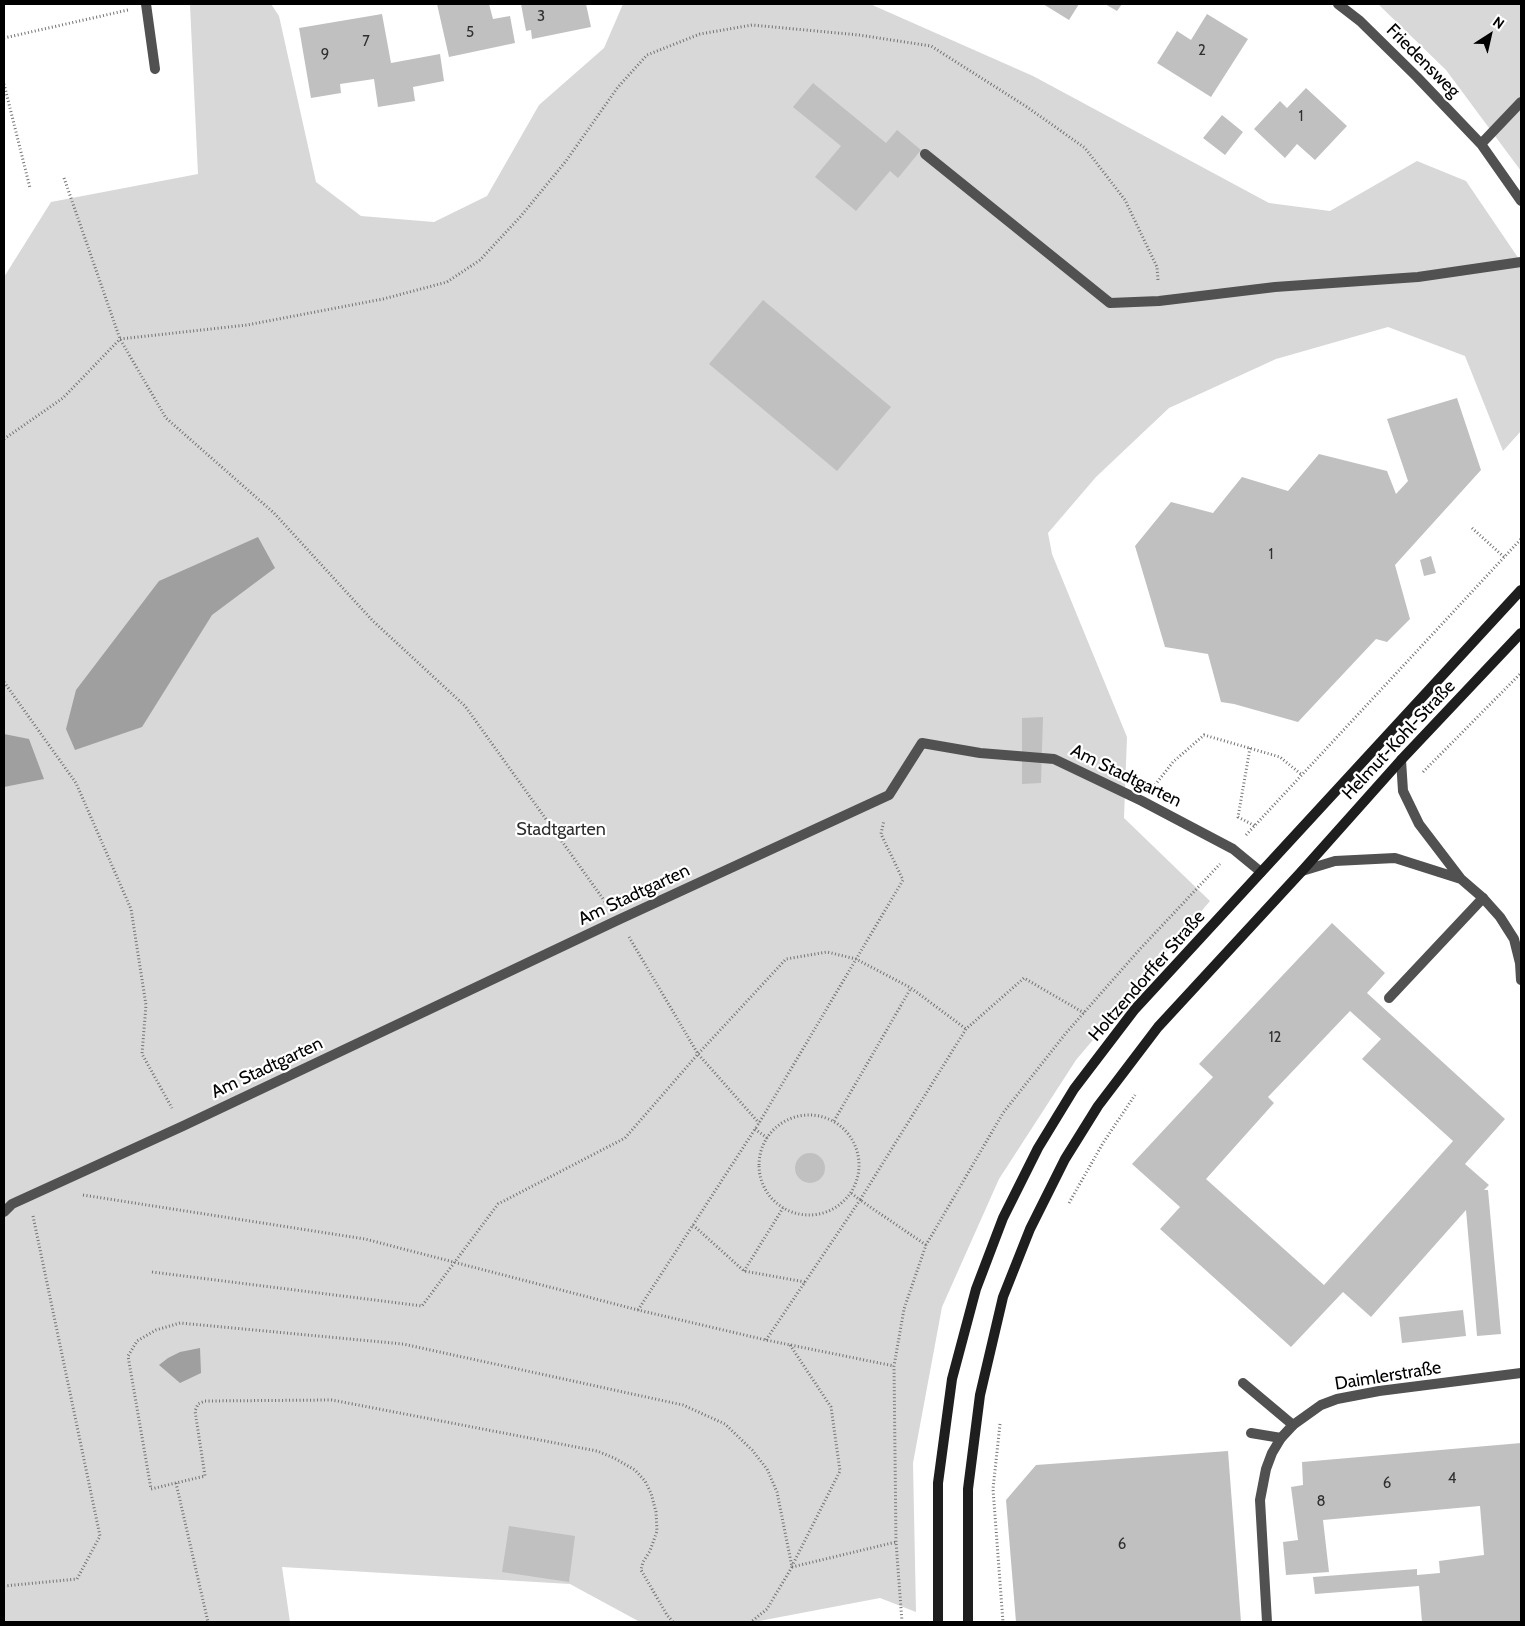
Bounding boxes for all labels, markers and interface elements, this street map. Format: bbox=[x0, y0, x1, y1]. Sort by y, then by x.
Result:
house number: 3 bbox=[537, 8, 545, 26]
north arrow bbox=[1465, 10, 1515, 60]
text: N bbox=[1489, 12, 1508, 33]
street label: Friedensweg bbox=[1382, 20, 1464, 102]
house number: 5 bbox=[466, 24, 474, 42]
house number: 7 bbox=[362, 33, 370, 51]
house number: 2 bbox=[1198, 42, 1206, 60]
house number: 9 bbox=[321, 46, 329, 64]
house number: 1 bbox=[1299, 108, 1303, 126]
house number: 1 bbox=[1269, 546, 1273, 564]
street label: Helmut-Kohl-Straße bbox=[1338, 676, 1460, 804]
street label: Am Stadtgarten bbox=[1067, 740, 1185, 812]
park label: Stadtgarten bbox=[516, 819, 606, 841]
street label: Am Stadtgarten bbox=[575, 860, 693, 930]
street label: Holtzendorffer Straße bbox=[1084, 906, 1210, 1046]
house number: 12 bbox=[1269, 1029, 1281, 1047]
street label: Am Stadtgarten bbox=[208, 1033, 326, 1103]
street label: Daimlerstraße bbox=[1333, 1357, 1443, 1395]
house number: 4 bbox=[1448, 1470, 1456, 1488]
house number: 6 bbox=[1383, 1475, 1391, 1493]
house number: 8 bbox=[1316, 1493, 1326, 1511]
house number: 6 bbox=[1118, 1536, 1126, 1554]

